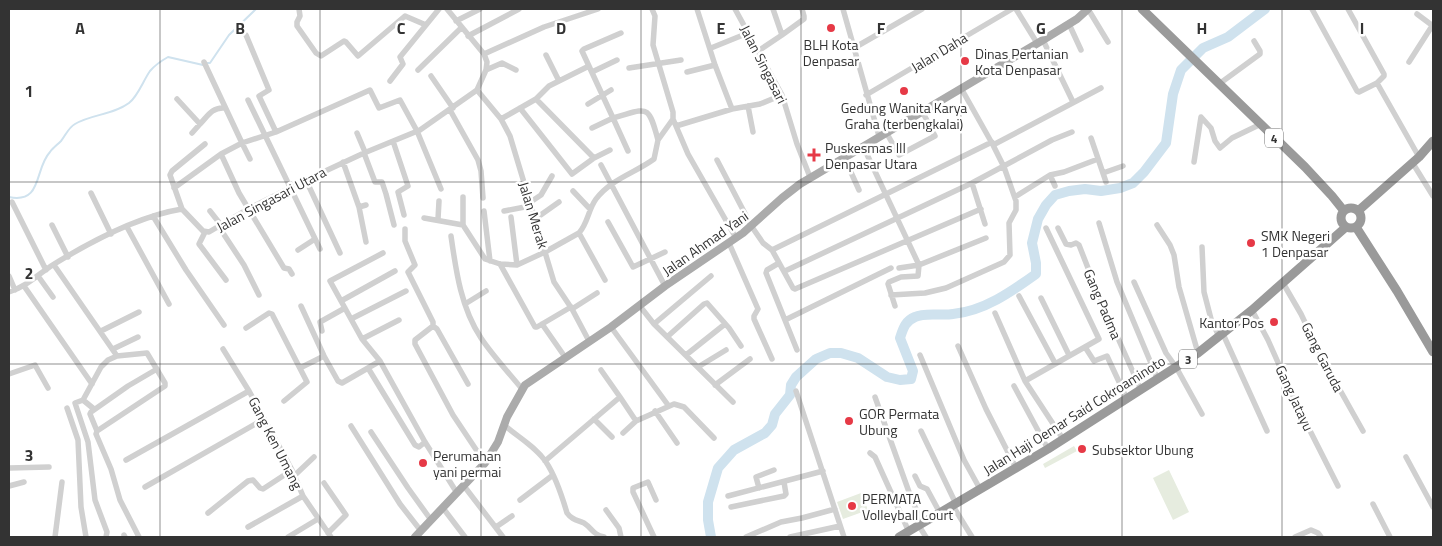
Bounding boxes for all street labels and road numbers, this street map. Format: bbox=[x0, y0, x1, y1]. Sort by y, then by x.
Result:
street label: Jalan Singasari bbox=[735, 21, 793, 107]
street label: Jalan Daha bbox=[907, 27, 971, 77]
road number: 4 bbox=[1265, 128, 1283, 148]
street label: Jalan Singasari Utara bbox=[212, 161, 330, 237]
street label: Jalan Merak bbox=[514, 179, 554, 251]
street label: Jalan Ahmad Yani bbox=[658, 205, 752, 281]
street label: Gang Padma bbox=[1079, 265, 1127, 343]
street label: Gang Garuda bbox=[1296, 318, 1350, 396]
road number: 3 bbox=[1179, 349, 1197, 368]
street label: Jalan Haji Oemar Said Cokroaminoto bbox=[979, 350, 1169, 480]
street label: Gang Jatayu bbox=[1271, 362, 1319, 434]
street label: Gang Ken Umang bbox=[244, 393, 308, 493]

